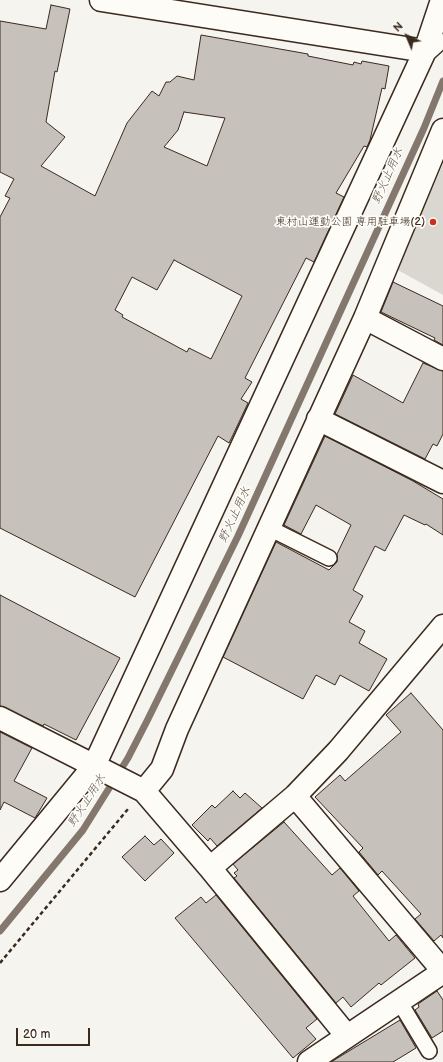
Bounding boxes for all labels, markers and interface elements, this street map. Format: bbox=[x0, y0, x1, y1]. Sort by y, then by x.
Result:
north arrow bbox=[387, 16, 427, 56]
text: N bbox=[391, 19, 406, 35]
water label: 野火止用水 bbox=[369, 146, 407, 206]
place label: 東村山運動公園 専用駐車場(2) bbox=[275, 215, 425, 229]
marker: 東村山運動公園 専用駐車場(2) bbox=[428, 217, 438, 227]
water label: 野火止用水 bbox=[216, 485, 254, 545]
water label: 野火止用水 bbox=[65, 772, 109, 830]
scale bar bbox=[18, 1020, 92, 1046]
text: 20 m bbox=[23, 1027, 50, 1042]

